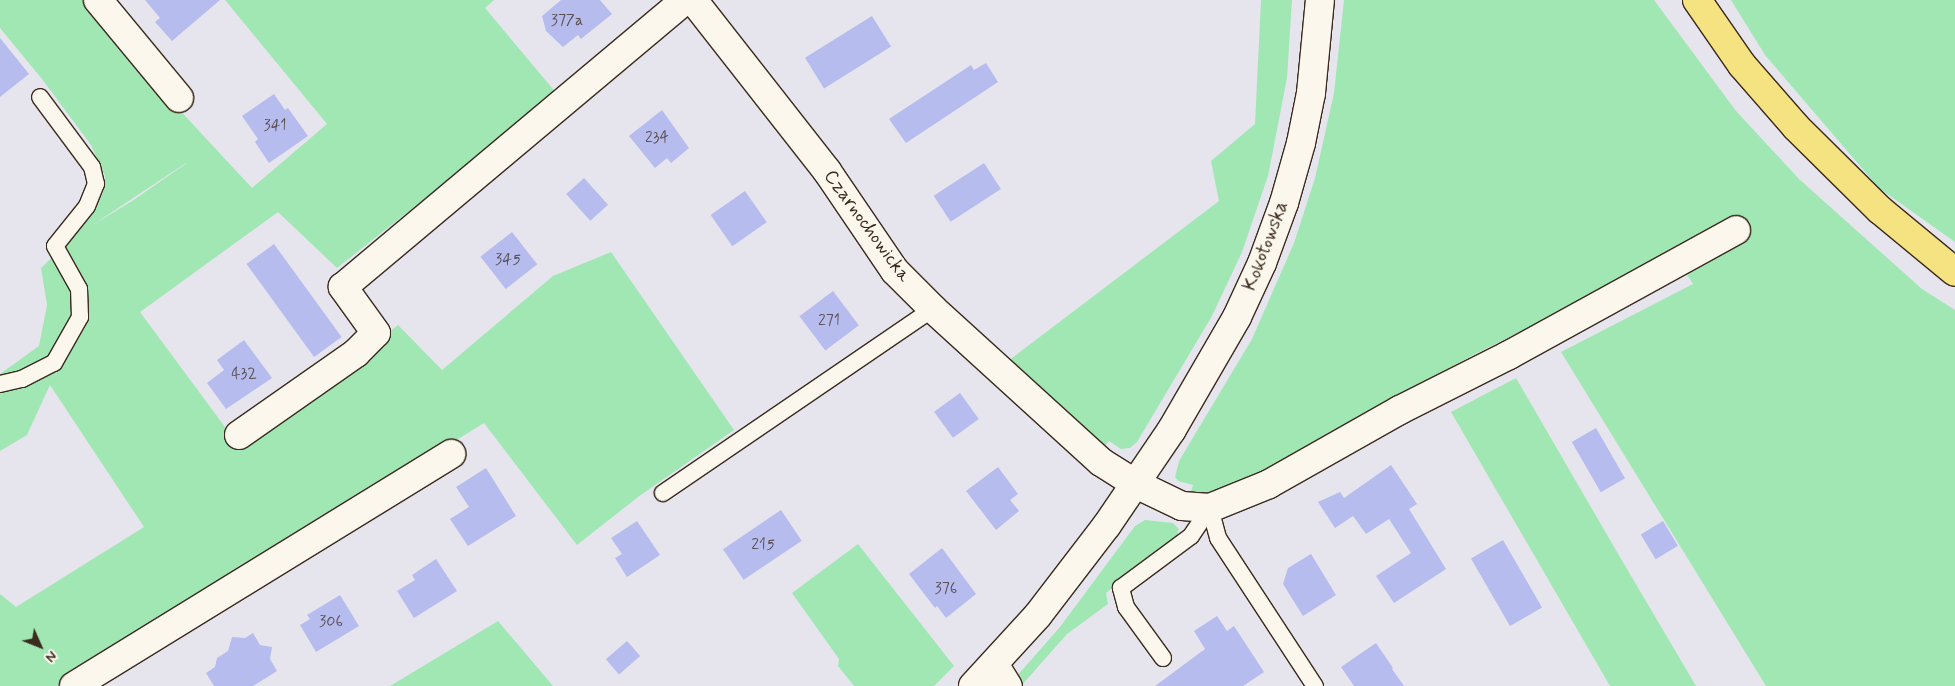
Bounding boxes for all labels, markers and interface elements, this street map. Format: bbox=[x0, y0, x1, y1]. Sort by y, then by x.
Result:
house number: 377a bbox=[551, 11, 583, 31]
house number: 341 bbox=[263, 116, 287, 136]
house number: 234 bbox=[645, 128, 669, 148]
street label: Czarnochowicka bbox=[819, 165, 915, 287]
street label: Kokotowska bbox=[1238, 198, 1294, 294]
house number: 345 bbox=[495, 250, 521, 270]
house number: 271 bbox=[818, 311, 840, 331]
house number: 432 bbox=[231, 364, 257, 384]
house number: 215 bbox=[751, 535, 775, 555]
house number: 376 bbox=[935, 579, 957, 599]
house number: 306 bbox=[319, 612, 343, 632]
north arrow bbox=[15, 621, 65, 671]
text: N bbox=[41, 647, 61, 666]

